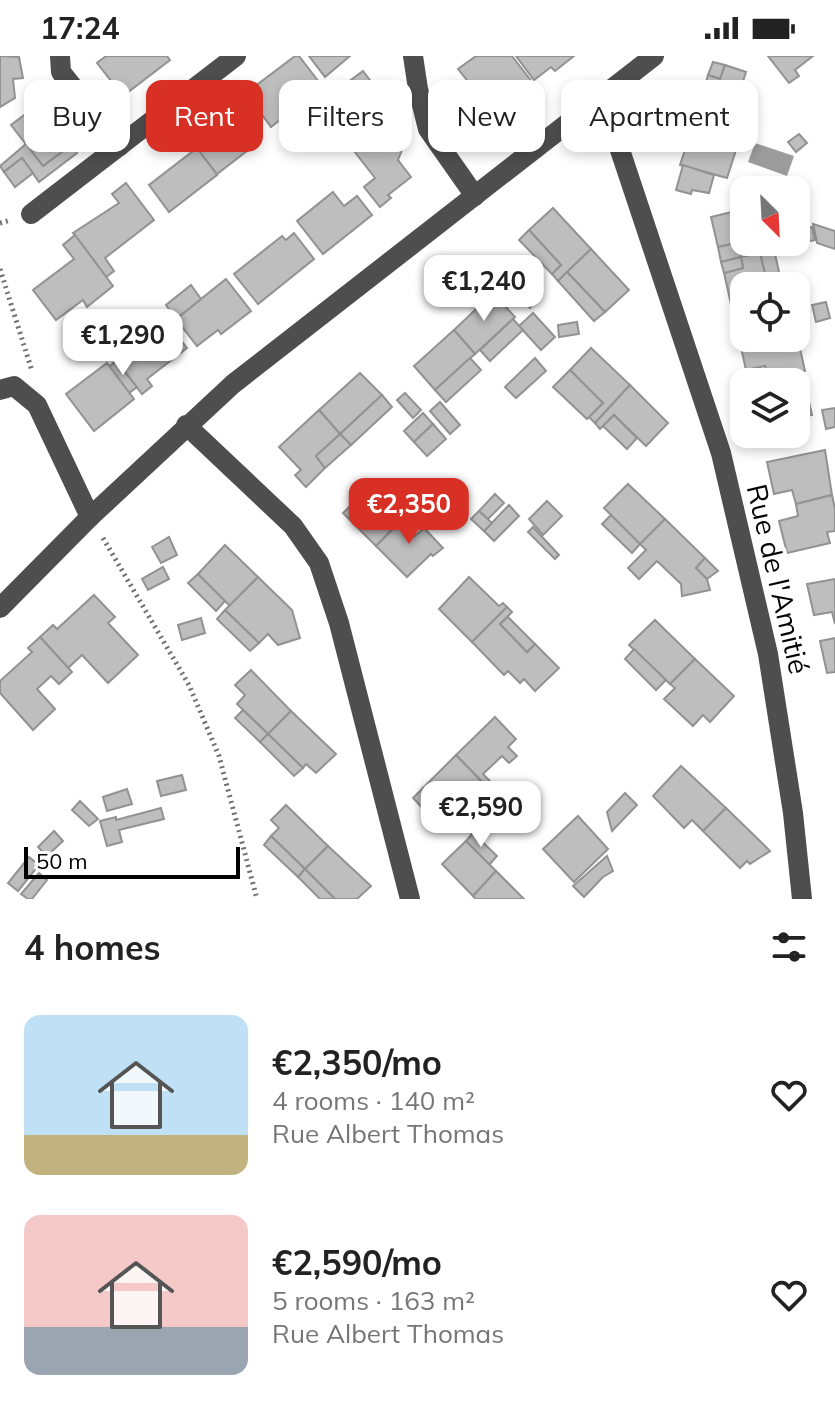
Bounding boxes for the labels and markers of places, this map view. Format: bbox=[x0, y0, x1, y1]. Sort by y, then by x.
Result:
pin: €1,240 bbox=[419, 255, 549, 323]
pin: €1,290 bbox=[58, 309, 188, 377]
pin: €2,350 bbox=[344, 478, 474, 546]
pin: €2,590 bbox=[416, 781, 546, 849]

